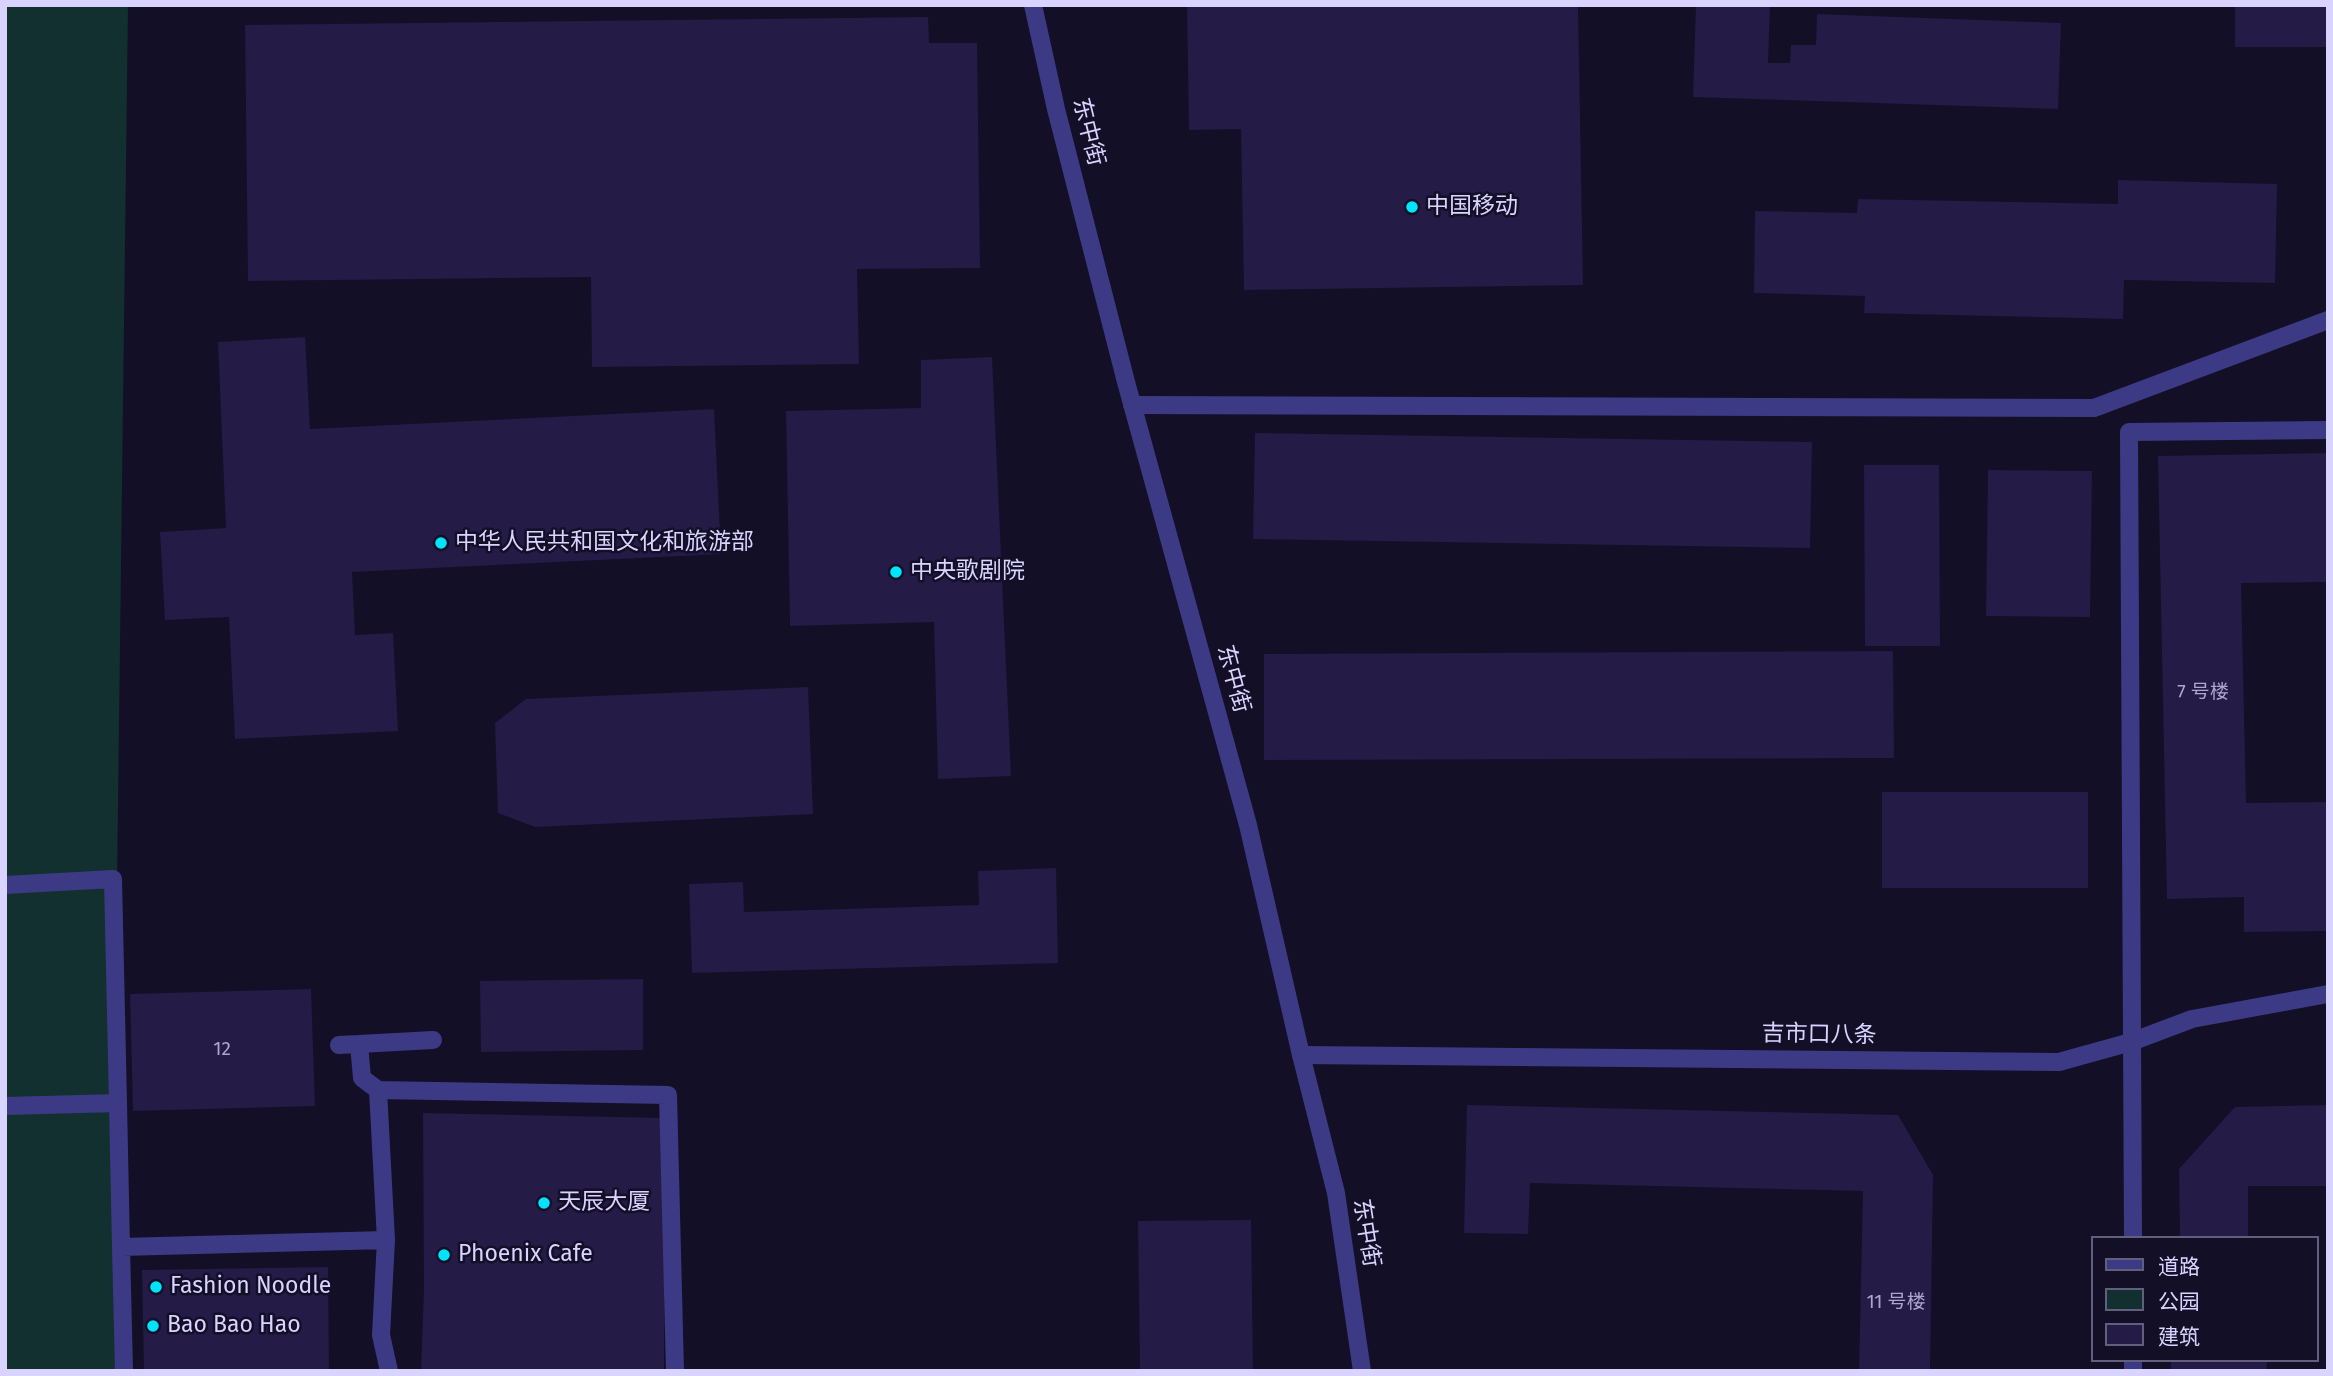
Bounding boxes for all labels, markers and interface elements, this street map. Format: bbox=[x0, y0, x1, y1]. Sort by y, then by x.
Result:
street label: 东中街 bbox=[1066, 95, 1110, 169]
place label: 中国移动 bbox=[1426, 193, 1518, 221]
marker: 中国移动 bbox=[1404, 199, 1420, 215]
place label: 中华人民共和国文化和旅游部 bbox=[455, 529, 754, 557]
marker: 中华人民共和国文化和旅游部 bbox=[433, 535, 449, 551]
place label: 中央歌剧院 bbox=[910, 558, 1025, 586]
marker: 中央歌剧院 bbox=[888, 564, 904, 580]
street label: 东中街 bbox=[1211, 642, 1255, 716]
house number: 7 号楼 bbox=[2177, 682, 2229, 704]
street label: 吉市口八条 bbox=[1761, 1020, 1877, 1050]
house number: 12 bbox=[213, 1039, 231, 1061]
place label: 天辰大厦 bbox=[558, 1189, 650, 1217]
marker: 天辰大厦 bbox=[536, 1195, 552, 1211]
street label: 东中街 bbox=[1347, 1197, 1385, 1269]
legend bbox=[2092, 1236, 2319, 1362]
place label: Phoenix Cafe bbox=[458, 1241, 593, 1269]
marker: Phoenix Cafe bbox=[436, 1247, 452, 1263]
text: 道路 bbox=[2158, 1254, 2200, 1280]
place label: Fashion Noodle bbox=[170, 1273, 331, 1301]
marker: Fashion Noodle bbox=[148, 1279, 164, 1295]
text: 公园 bbox=[2158, 1289, 2200, 1315]
house number: 11 号楼 bbox=[1866, 1292, 1926, 1314]
place label: Bao Bao Hao bbox=[167, 1312, 301, 1340]
marker: Bao Bao Hao bbox=[145, 1318, 161, 1334]
text: 建筑 bbox=[2158, 1324, 2200, 1350]

